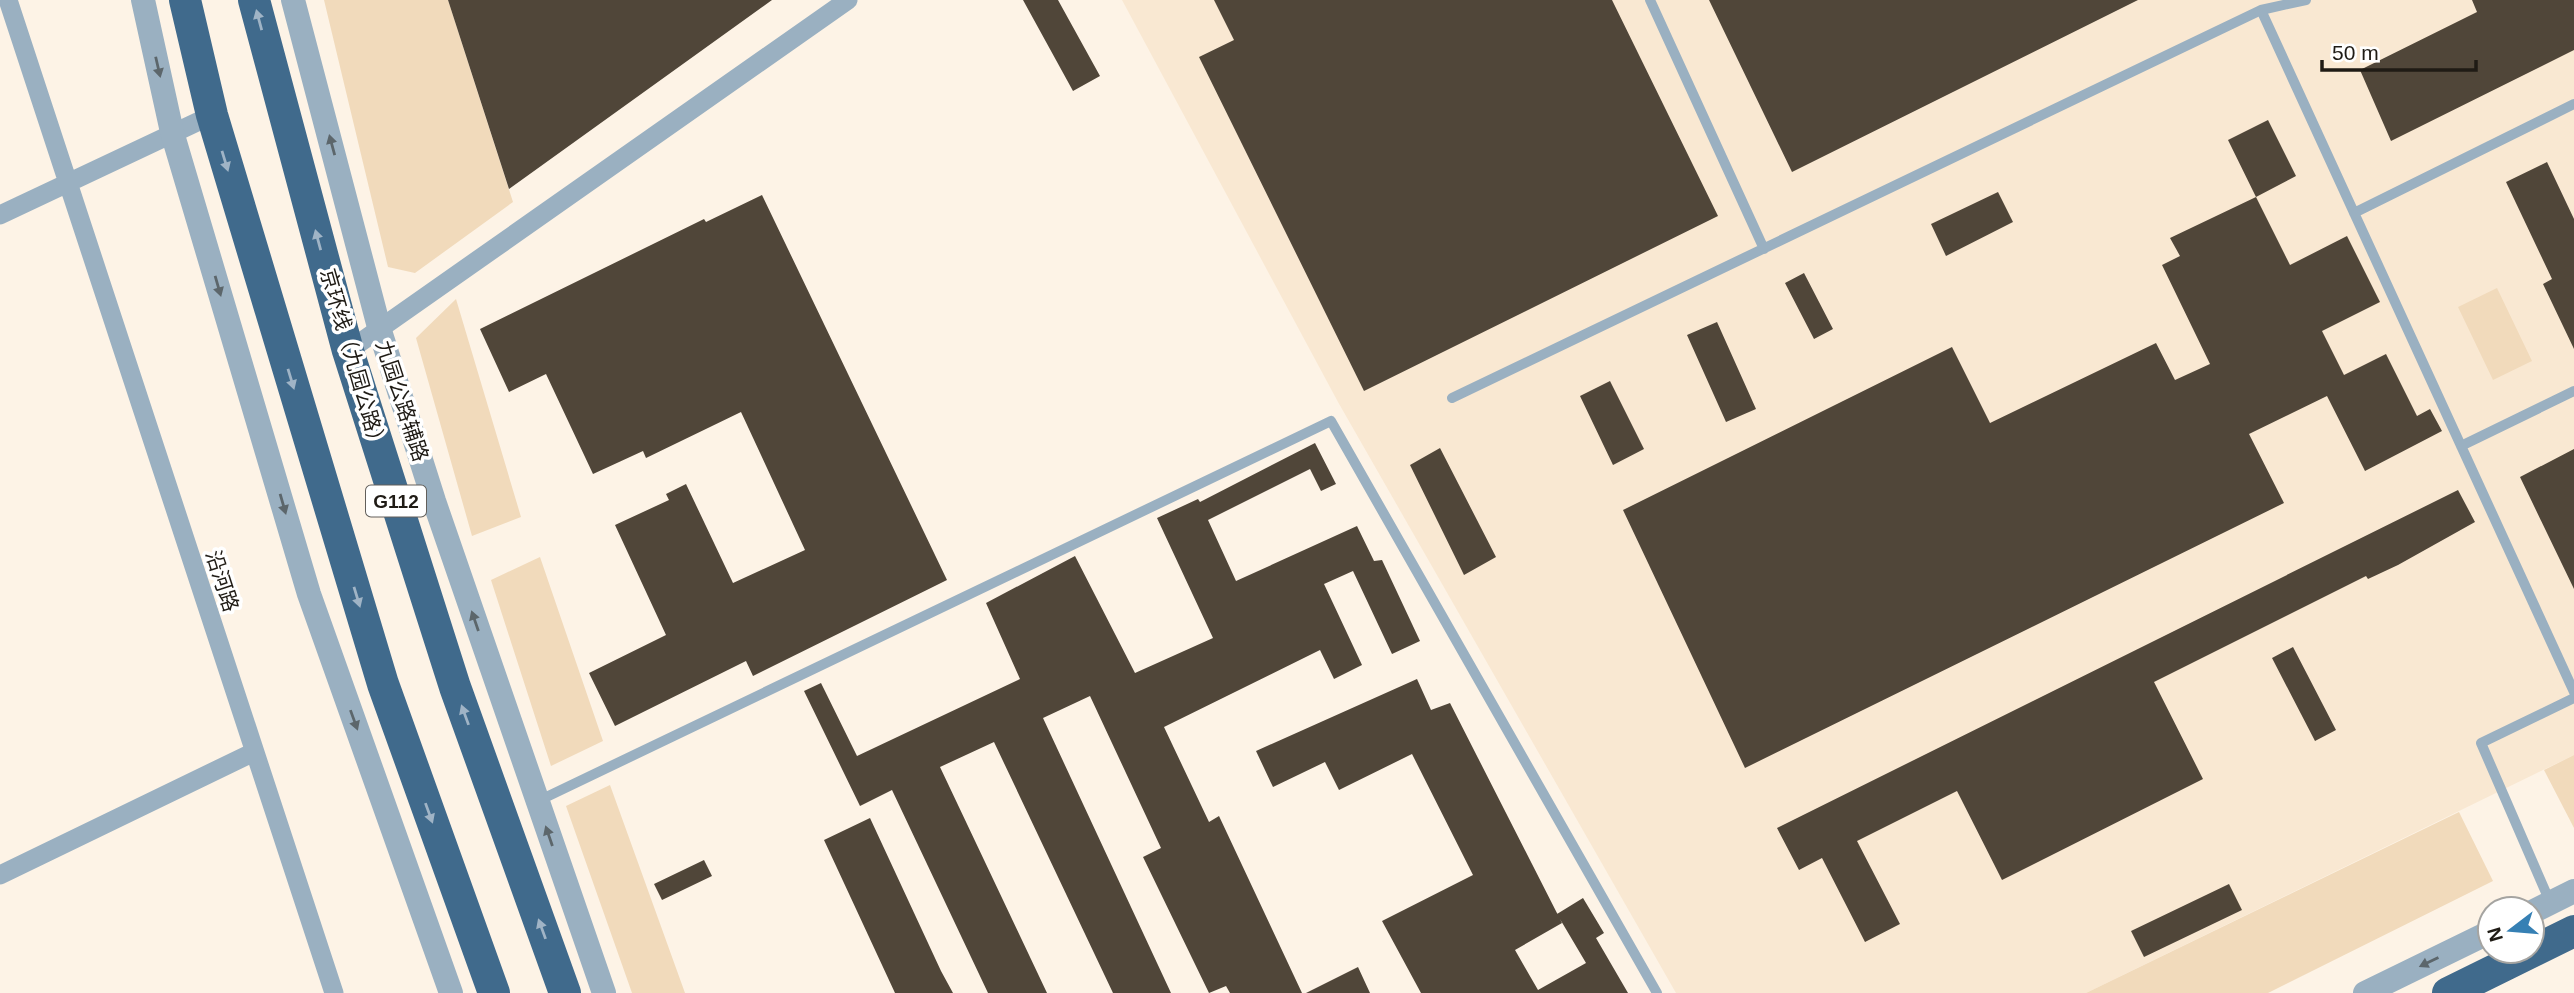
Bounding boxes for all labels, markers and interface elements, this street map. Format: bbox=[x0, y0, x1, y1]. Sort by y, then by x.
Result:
one-way arrow bbox=[253, 9, 264, 31]
scale bar bbox=[2322, 28, 2476, 72]
text: 50 m bbox=[2332, 41, 2379, 64]
one-way arrow bbox=[153, 56, 164, 78]
one-way arrow bbox=[326, 134, 336, 155]
one-way arrow bbox=[221, 151, 231, 172]
one-way arrow bbox=[313, 229, 323, 250]
street label: 京环线（九园公路） bbox=[316, 266, 391, 454]
one-way arrow bbox=[213, 275, 224, 297]
street label: 九园公路辅路 bbox=[372, 337, 433, 464]
one-way arrow bbox=[287, 369, 297, 390]
road number: G112 bbox=[366, 486, 426, 516]
one-way arrow bbox=[278, 494, 288, 515]
street label: 沿河路 bbox=[202, 547, 243, 614]
one-way arrow bbox=[352, 587, 362, 608]
one-way arrow bbox=[469, 610, 480, 631]
one-way arrow bbox=[459, 704, 470, 725]
one-way arrow bbox=[349, 709, 360, 730]
one-way arrow bbox=[424, 802, 435, 823]
one-way arrow bbox=[543, 825, 554, 846]
north arrow bbox=[2476, 895, 2546, 965]
one-way arrow bbox=[536, 918, 547, 939]
text: N bbox=[2483, 925, 2507, 944]
one-way arrow bbox=[2419, 956, 2439, 968]

